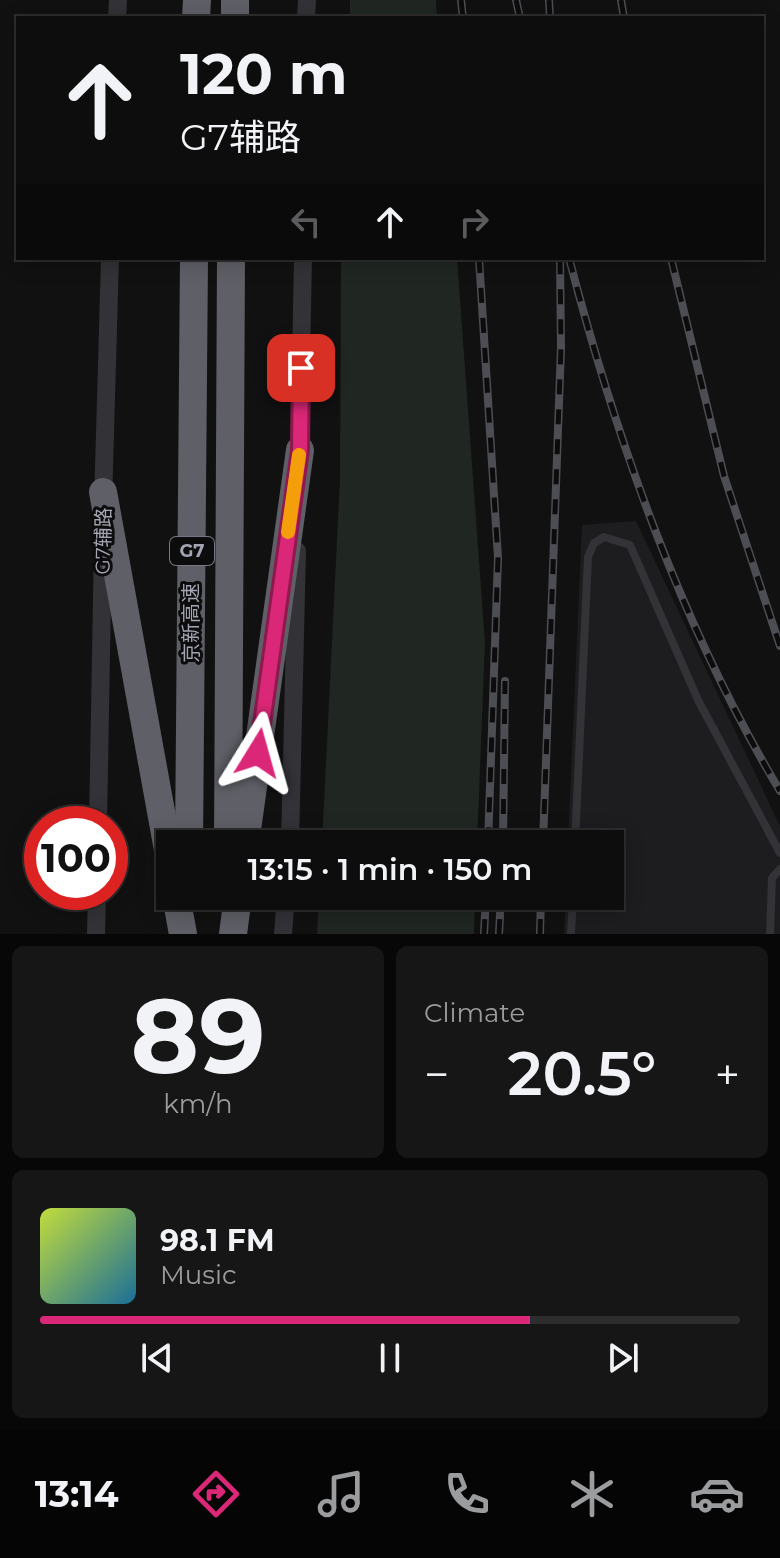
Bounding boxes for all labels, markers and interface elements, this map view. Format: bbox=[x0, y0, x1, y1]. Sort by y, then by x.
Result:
text: 120 m bbox=[180, 40, 348, 108]
icon: ahead bbox=[48, 48, 152, 152]
text: G7辅路 bbox=[180, 115, 301, 159]
icon: left bbox=[284, 200, 328, 244]
icon: ahead bbox=[368, 200, 412, 244]
icon: right bbox=[452, 200, 496, 244]
pin bbox=[267, 334, 335, 402]
icon: arrive bbox=[279, 346, 323, 390]
street label: G7辅路 bbox=[90, 507, 116, 575]
road number: G7 bbox=[170, 537, 214, 565]
street label: 京新高速 bbox=[179, 583, 203, 663]
position arrow bbox=[216, 711, 300, 795]
speed limit sign: 100 bbox=[24, 806, 128, 910]
text: 13:15 · 1 min · 150 m bbox=[248, 851, 532, 888]
text: 89 bbox=[131, 972, 265, 1099]
text: Climate bbox=[424, 997, 525, 1029]
text: 20.5° bbox=[508, 1037, 656, 1110]
text: − bbox=[424, 1047, 449, 1101]
text: + bbox=[715, 1047, 740, 1101]
text: km/h bbox=[163, 1088, 233, 1120]
text: 98.1 FM bbox=[160, 1222, 275, 1259]
text: Music bbox=[160, 1259, 237, 1291]
icon: previous bbox=[135, 1336, 179, 1380]
icon: pause bbox=[368, 1336, 412, 1380]
icon: next bbox=[601, 1336, 645, 1380]
icon: directions bbox=[188, 1466, 244, 1522]
icon: music bbox=[313, 1466, 369, 1522]
icon: phone bbox=[439, 1466, 495, 1522]
icon: climate bbox=[564, 1466, 620, 1522]
icon: car bbox=[689, 1466, 745, 1522]
text: 13:14 bbox=[35, 1472, 118, 1516]

